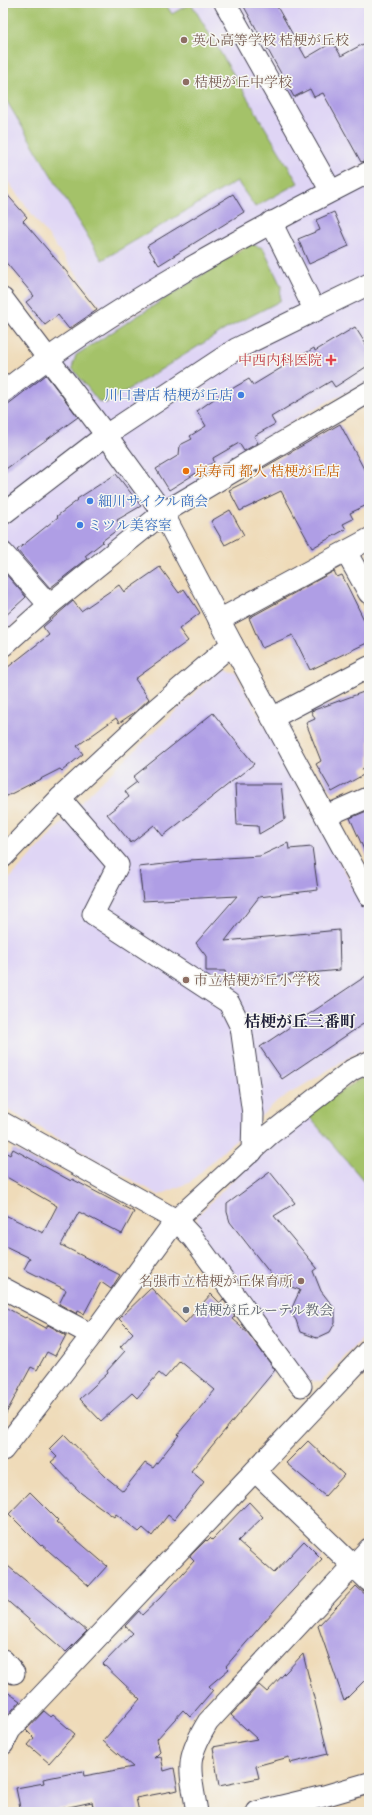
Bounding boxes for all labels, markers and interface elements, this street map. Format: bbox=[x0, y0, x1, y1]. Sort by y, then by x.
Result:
place label: 英心高等学校 桔梗が丘校 bbox=[192, 32, 349, 49]
marker: 英心高等学校 桔梗が丘校 bbox=[179, 35, 189, 45]
place label: 桔梗が丘中学校 bbox=[194, 74, 292, 91]
marker: 桔梗が丘中学校 bbox=[181, 77, 191, 87]
place label: 中西内科医院 bbox=[238, 352, 322, 369]
marker: 中西内科医院 bbox=[325, 354, 337, 366]
place label: 川口書店 桔梗が丘店 bbox=[104, 387, 233, 404]
marker: 川口書店 桔梗が丘店 bbox=[236, 390, 246, 400]
place label: 京寿司 都人 桔梗が丘店 bbox=[194, 463, 340, 480]
marker: 京寿司 都人 桔梗が丘店 bbox=[181, 466, 191, 476]
place label: 細川サイクル商会 bbox=[98, 493, 208, 510]
marker: 細川サイクル商会 bbox=[85, 496, 95, 506]
place label: ミツル美容室 bbox=[88, 517, 172, 534]
marker: ミツル美容室 bbox=[75, 520, 85, 530]
place label: 市立桔梗が丘小学校 bbox=[194, 972, 320, 989]
marker: 市立桔梗が丘小学校 bbox=[181, 975, 191, 985]
district label: 桔梗が丘三番町 bbox=[244, 1012, 356, 1031]
place label: 名張市立桔梗が丘保育所 bbox=[139, 1273, 293, 1290]
marker: 名張市立桔梗が丘保育所 bbox=[296, 1276, 306, 1286]
place label: 桔梗が丘ルーテル教会 bbox=[194, 1302, 333, 1319]
marker: 桔梗が丘ルーテル教会 bbox=[181, 1305, 191, 1315]

